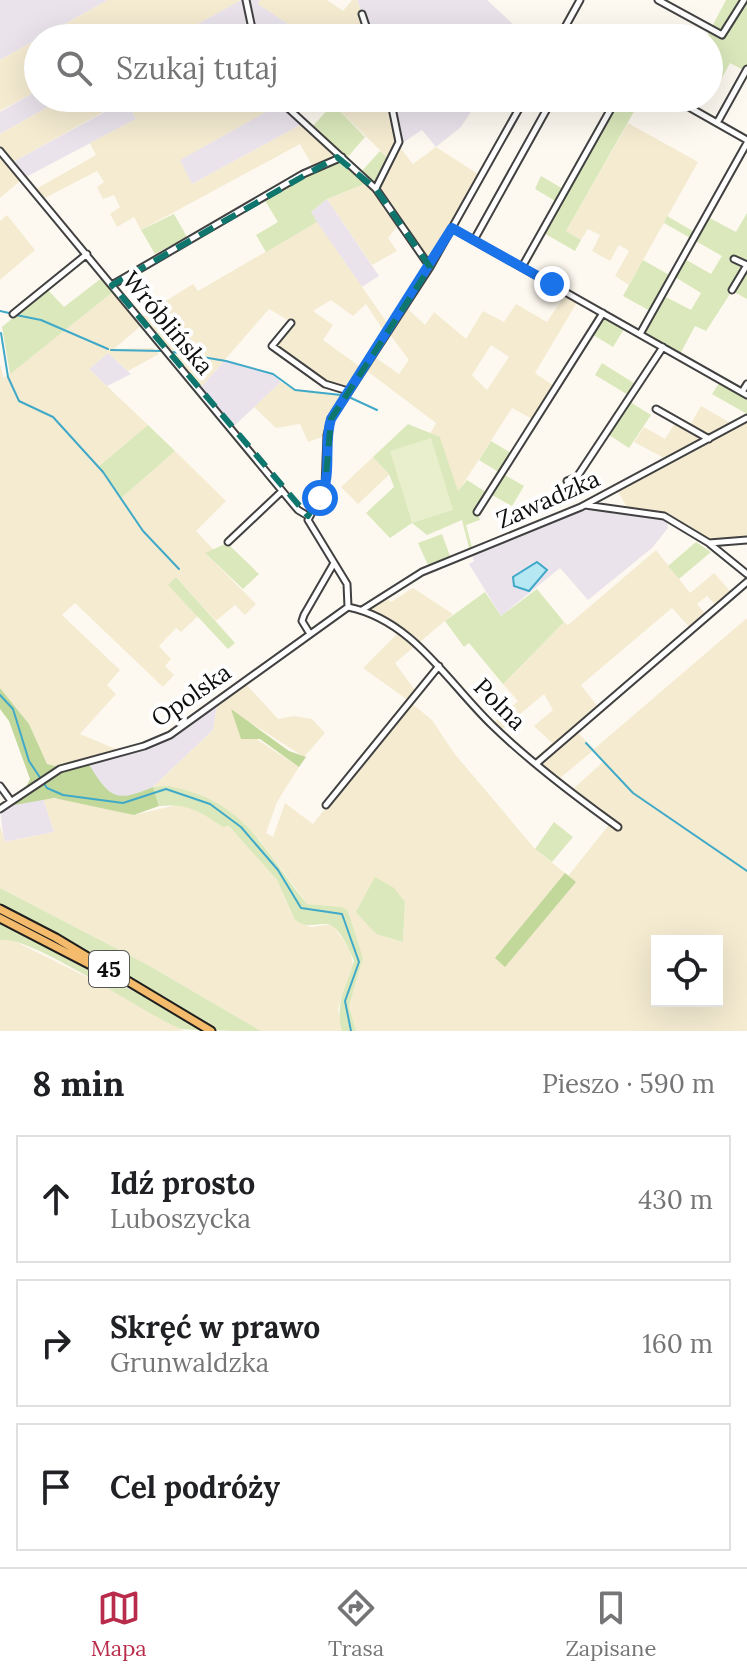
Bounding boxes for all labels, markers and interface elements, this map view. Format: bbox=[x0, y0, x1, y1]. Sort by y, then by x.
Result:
search box bbox=[24, 24, 723, 112]
icon: search bbox=[52, 46, 96, 90]
text: Szukaj tutaj bbox=[116, 49, 278, 87]
street label: Wróblińska bbox=[116, 265, 220, 381]
route end bbox=[534, 266, 570, 302]
street label: Zawadzka bbox=[491, 462, 605, 536]
route start bbox=[302, 480, 338, 516]
street label: Opolska bbox=[145, 656, 237, 734]
street label: Polna bbox=[467, 671, 533, 737]
map controls bbox=[651, 935, 723, 1007]
button: locate bbox=[651, 935, 723, 1007]
road number: 45 bbox=[89, 951, 129, 987]
text: 8 min bbox=[32, 1062, 124, 1105]
text: Pieszo · 590 m bbox=[542, 1067, 715, 1100]
text: Idź prosto bbox=[110, 1164, 255, 1202]
icon: ahead bbox=[34, 1177, 78, 1221]
text: 430 m bbox=[638, 1183, 713, 1216]
text: Luboszycka bbox=[110, 1202, 251, 1235]
text: Skręć w prawo bbox=[110, 1308, 320, 1346]
icon: right bbox=[34, 1321, 78, 1365]
text: 160 m bbox=[642, 1327, 713, 1360]
text: Grunwaldzka bbox=[110, 1346, 269, 1379]
icon: arrive bbox=[34, 1465, 78, 1509]
text: Cel podróży bbox=[110, 1468, 280, 1506]
tab: Mapa bbox=[91, 1586, 147, 1662]
tab: Trasa bbox=[328, 1586, 384, 1662]
tab: Zapisane bbox=[565, 1586, 656, 1662]

